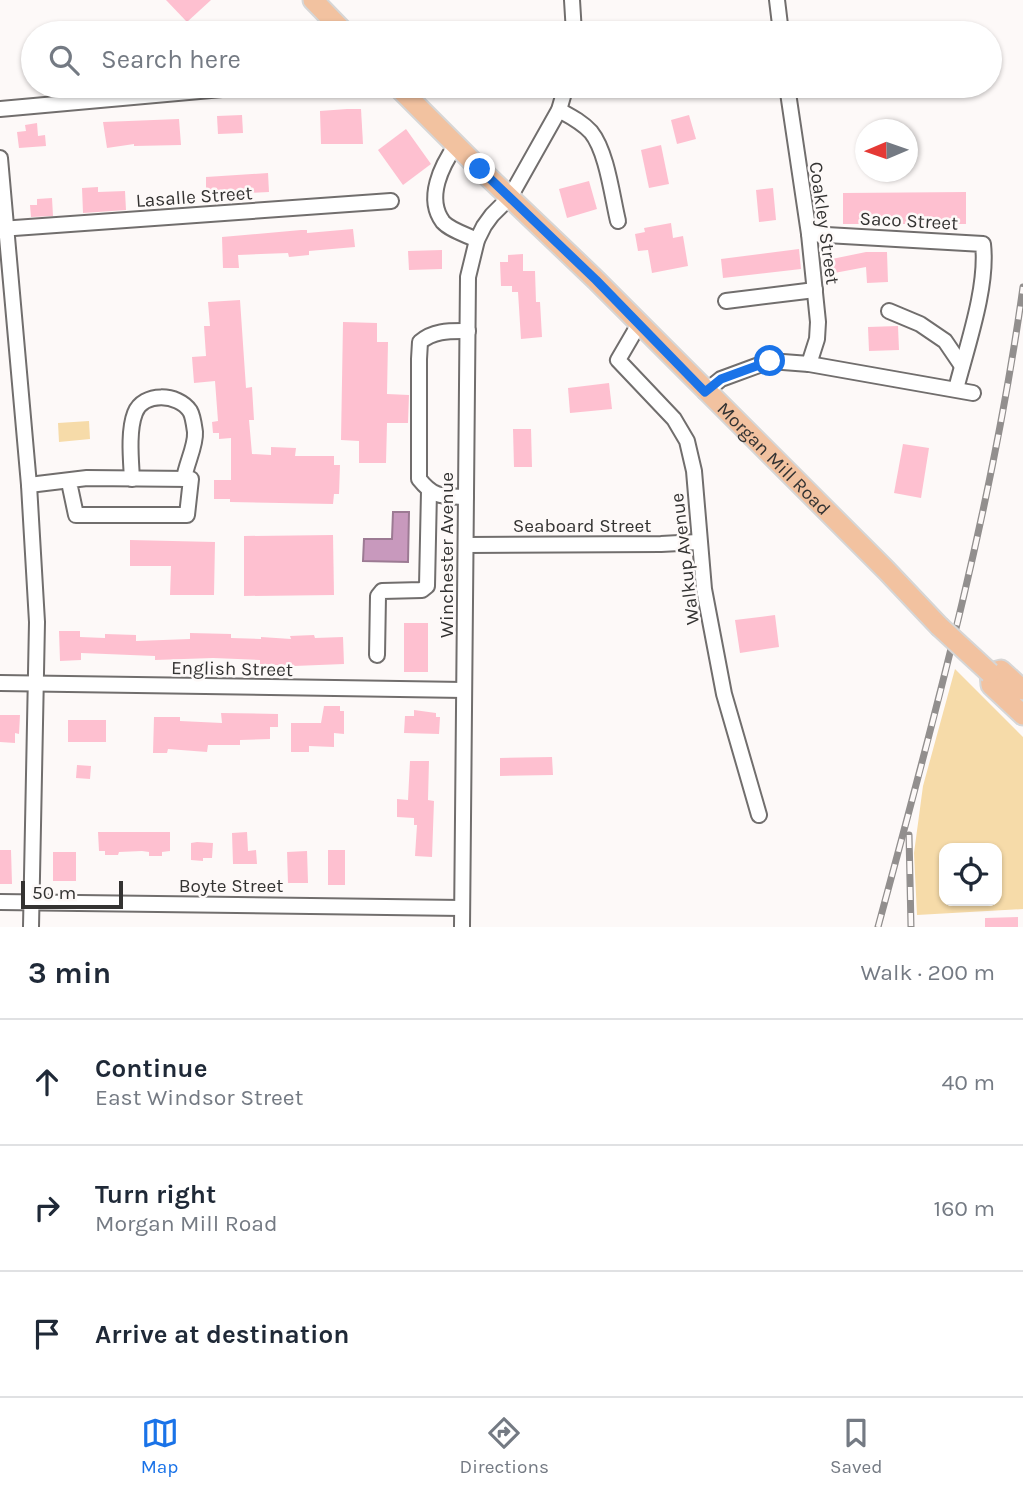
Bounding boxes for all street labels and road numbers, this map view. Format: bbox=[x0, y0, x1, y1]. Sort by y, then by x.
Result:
street label: Coakley Street bbox=[805, 160, 844, 286]
street label: Lasalle Street bbox=[135, 182, 253, 212]
street label: Saco Street bbox=[859, 207, 959, 235]
street label: Morgan Mill Road bbox=[712, 398, 835, 520]
street label: Winchester Avenue bbox=[436, 472, 458, 638]
street label: Walkup Avenue bbox=[666, 492, 704, 626]
street label: Seaboard Street bbox=[513, 515, 651, 537]
street label: English Street bbox=[171, 657, 293, 681]
street label: Boyte Street bbox=[179, 875, 283, 897]

